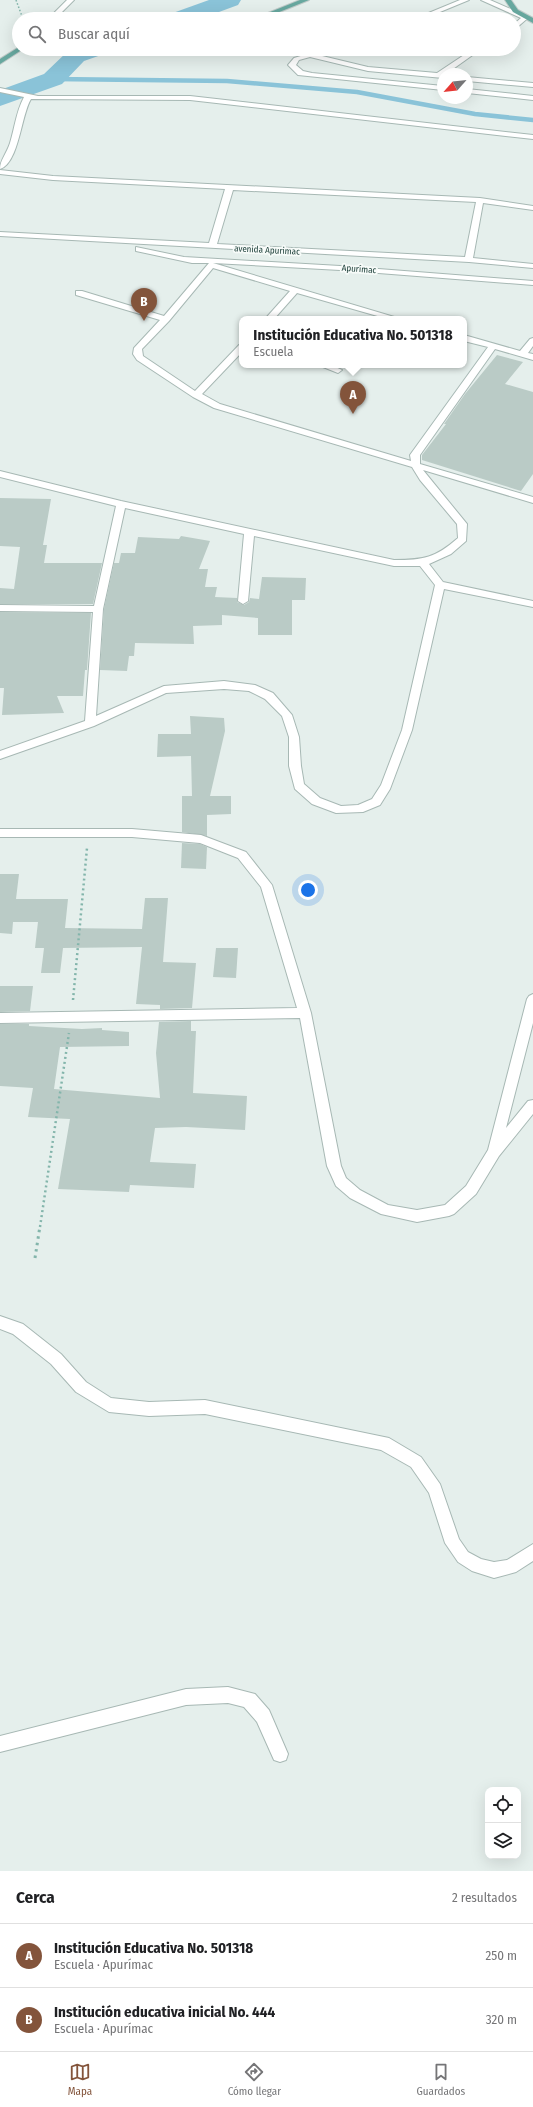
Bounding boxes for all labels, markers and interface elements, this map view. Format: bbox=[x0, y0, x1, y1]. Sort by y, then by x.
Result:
search box bbox=[12, 12, 521, 56]
icon: search bbox=[26, 23, 48, 45]
text: Buscar aquí bbox=[58, 25, 130, 43]
north arrow bbox=[437, 68, 473, 104]
street label: avenida Apurimac bbox=[234, 243, 300, 257]
street label: Apurímac bbox=[341, 263, 377, 275]
pin: B bbox=[131, 288, 157, 321]
popup bbox=[239, 316, 467, 368]
text: Institución Educativa No. 501318 bbox=[253, 326, 453, 344]
text: Escuela bbox=[253, 344, 293, 359]
pin: A bbox=[340, 381, 366, 414]
your location bbox=[298, 880, 318, 900]
map controls bbox=[485, 1787, 521, 1859]
button: locate bbox=[485, 1787, 521, 1823]
button: layers bbox=[485, 1823, 521, 1859]
text: Cerca bbox=[16, 1887, 55, 1908]
text: 2 resultados bbox=[452, 1890, 517, 1905]
text: Institución Educativa No. 501318 bbox=[54, 1939, 253, 1957]
text: A bbox=[25, 1948, 33, 1963]
text: 250 m bbox=[485, 1948, 517, 1963]
text: Escuela · Apurímac bbox=[54, 1957, 153, 1972]
text: Institución educativa inicial No. 444 bbox=[54, 2003, 275, 2021]
text: B bbox=[25, 2012, 33, 2027]
text: 320 m bbox=[486, 2012, 517, 2027]
text: Escuela · Apurímac bbox=[54, 2021, 153, 2036]
tab: Mapa bbox=[68, 2061, 92, 2098]
tab: Cómo llegar bbox=[228, 2061, 281, 2098]
tab: Guardados bbox=[417, 2061, 465, 2098]

